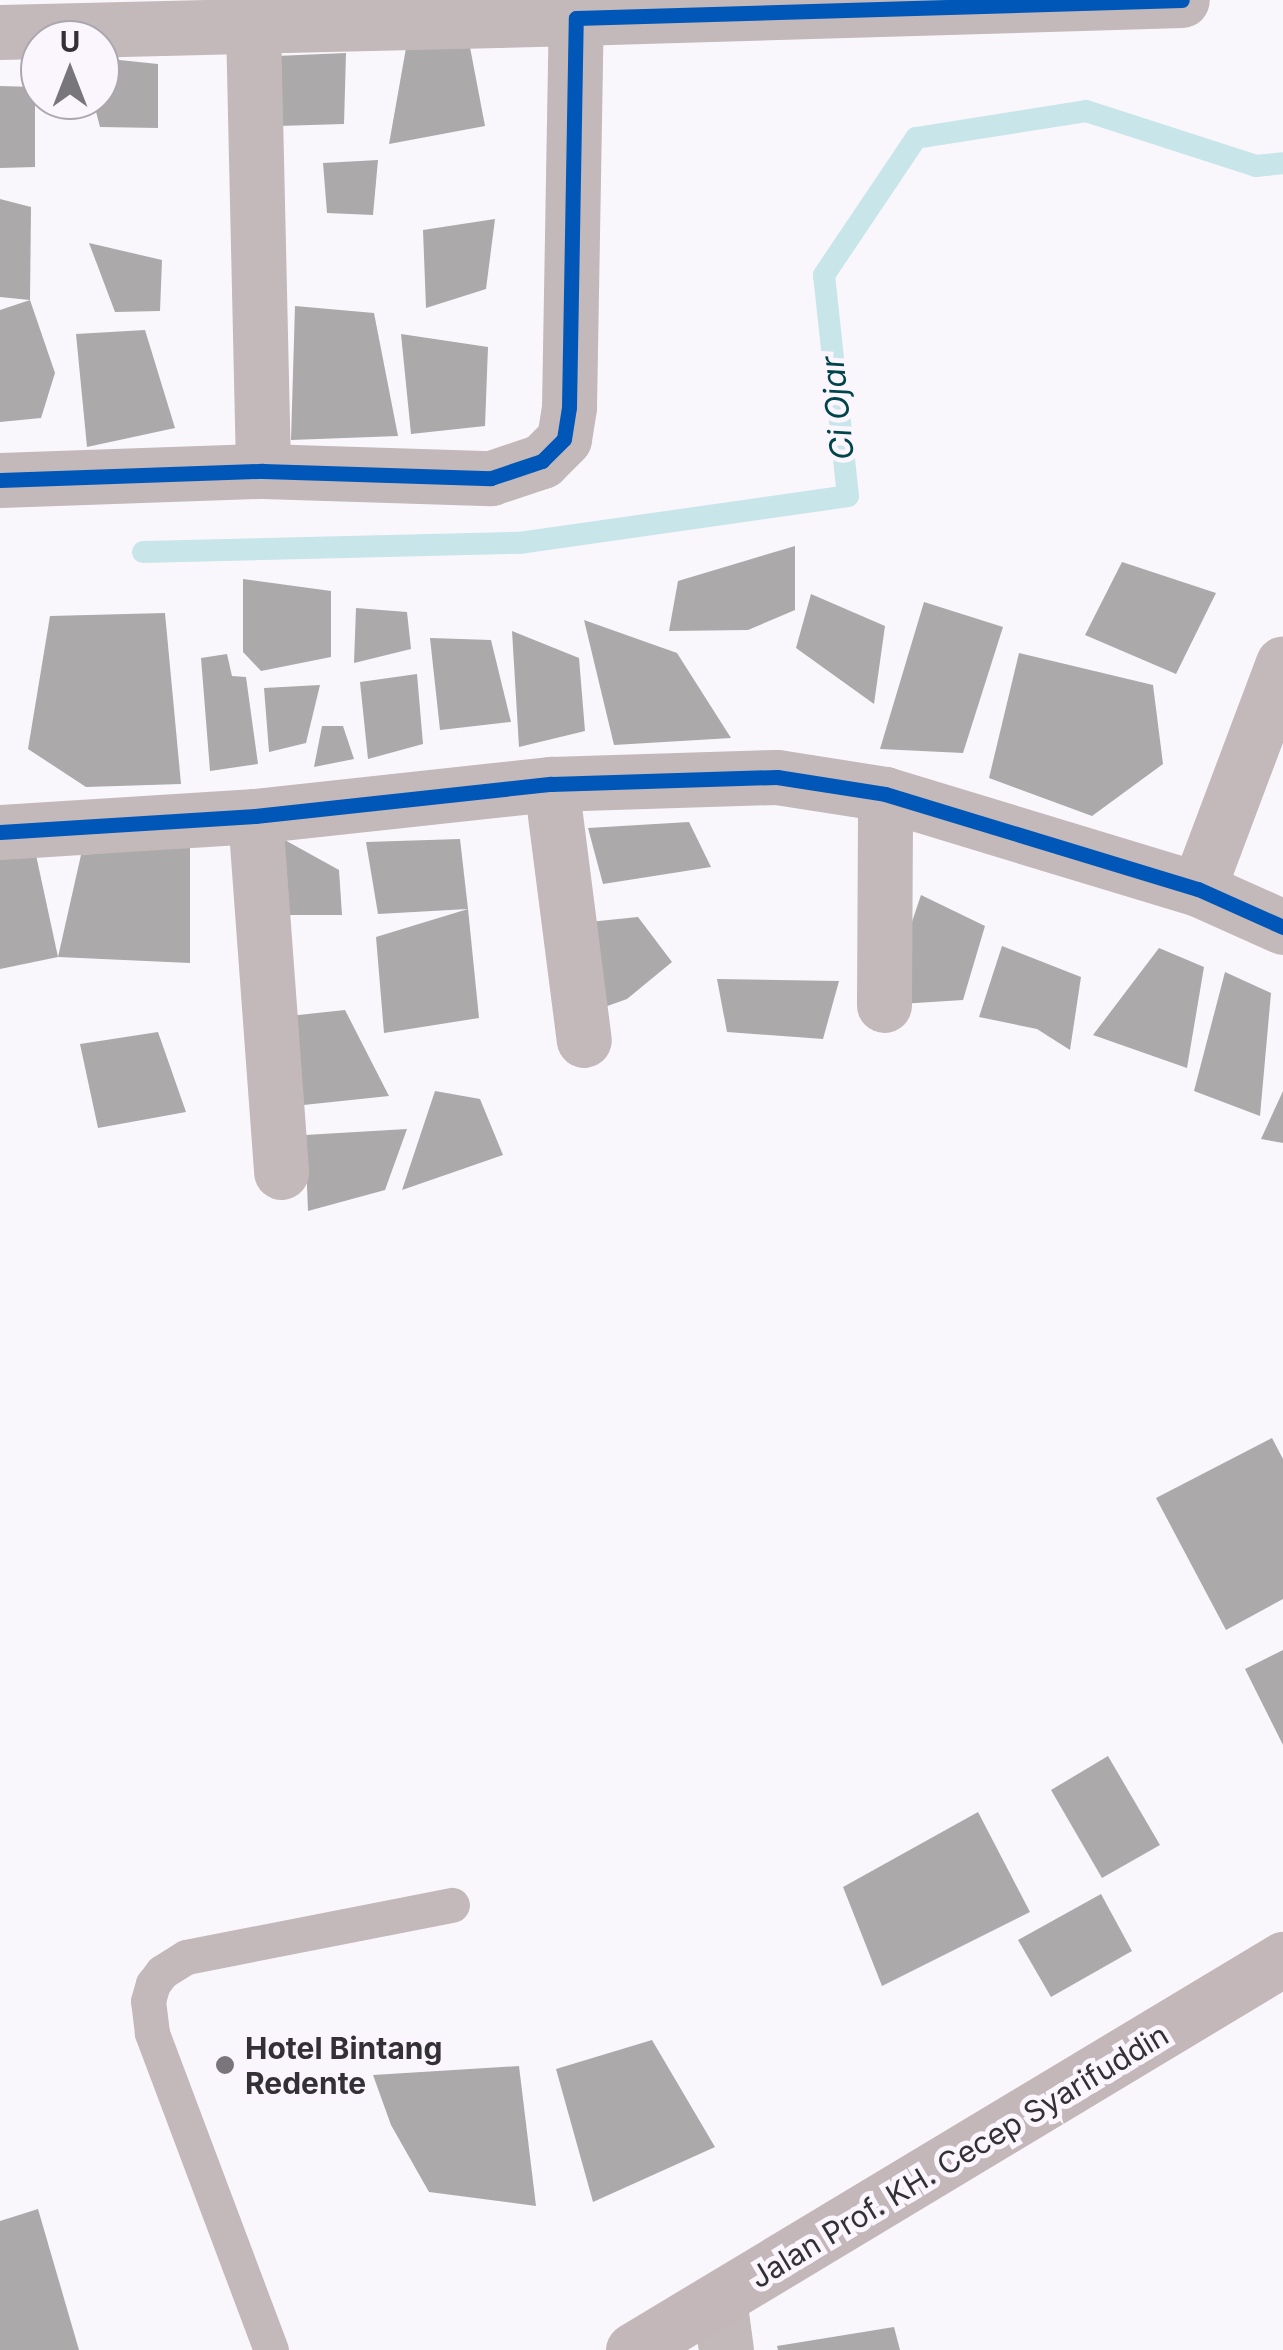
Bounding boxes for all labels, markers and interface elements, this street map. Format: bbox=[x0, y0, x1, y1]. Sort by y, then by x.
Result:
north arrow bbox=[20, 20, 120, 120]
text: U bbox=[60, 25, 80, 59]
water label: Ci Ojar bbox=[813, 354, 863, 462]
street label: Jalan Prof. KH. Cecep Syarifuddin bbox=[743, 2017, 1175, 2295]
place label: Hotel Bintang Redente bbox=[245, 2030, 442, 2100]
marker: Hotel Bintang Redente bbox=[214, 2054, 236, 2076]

